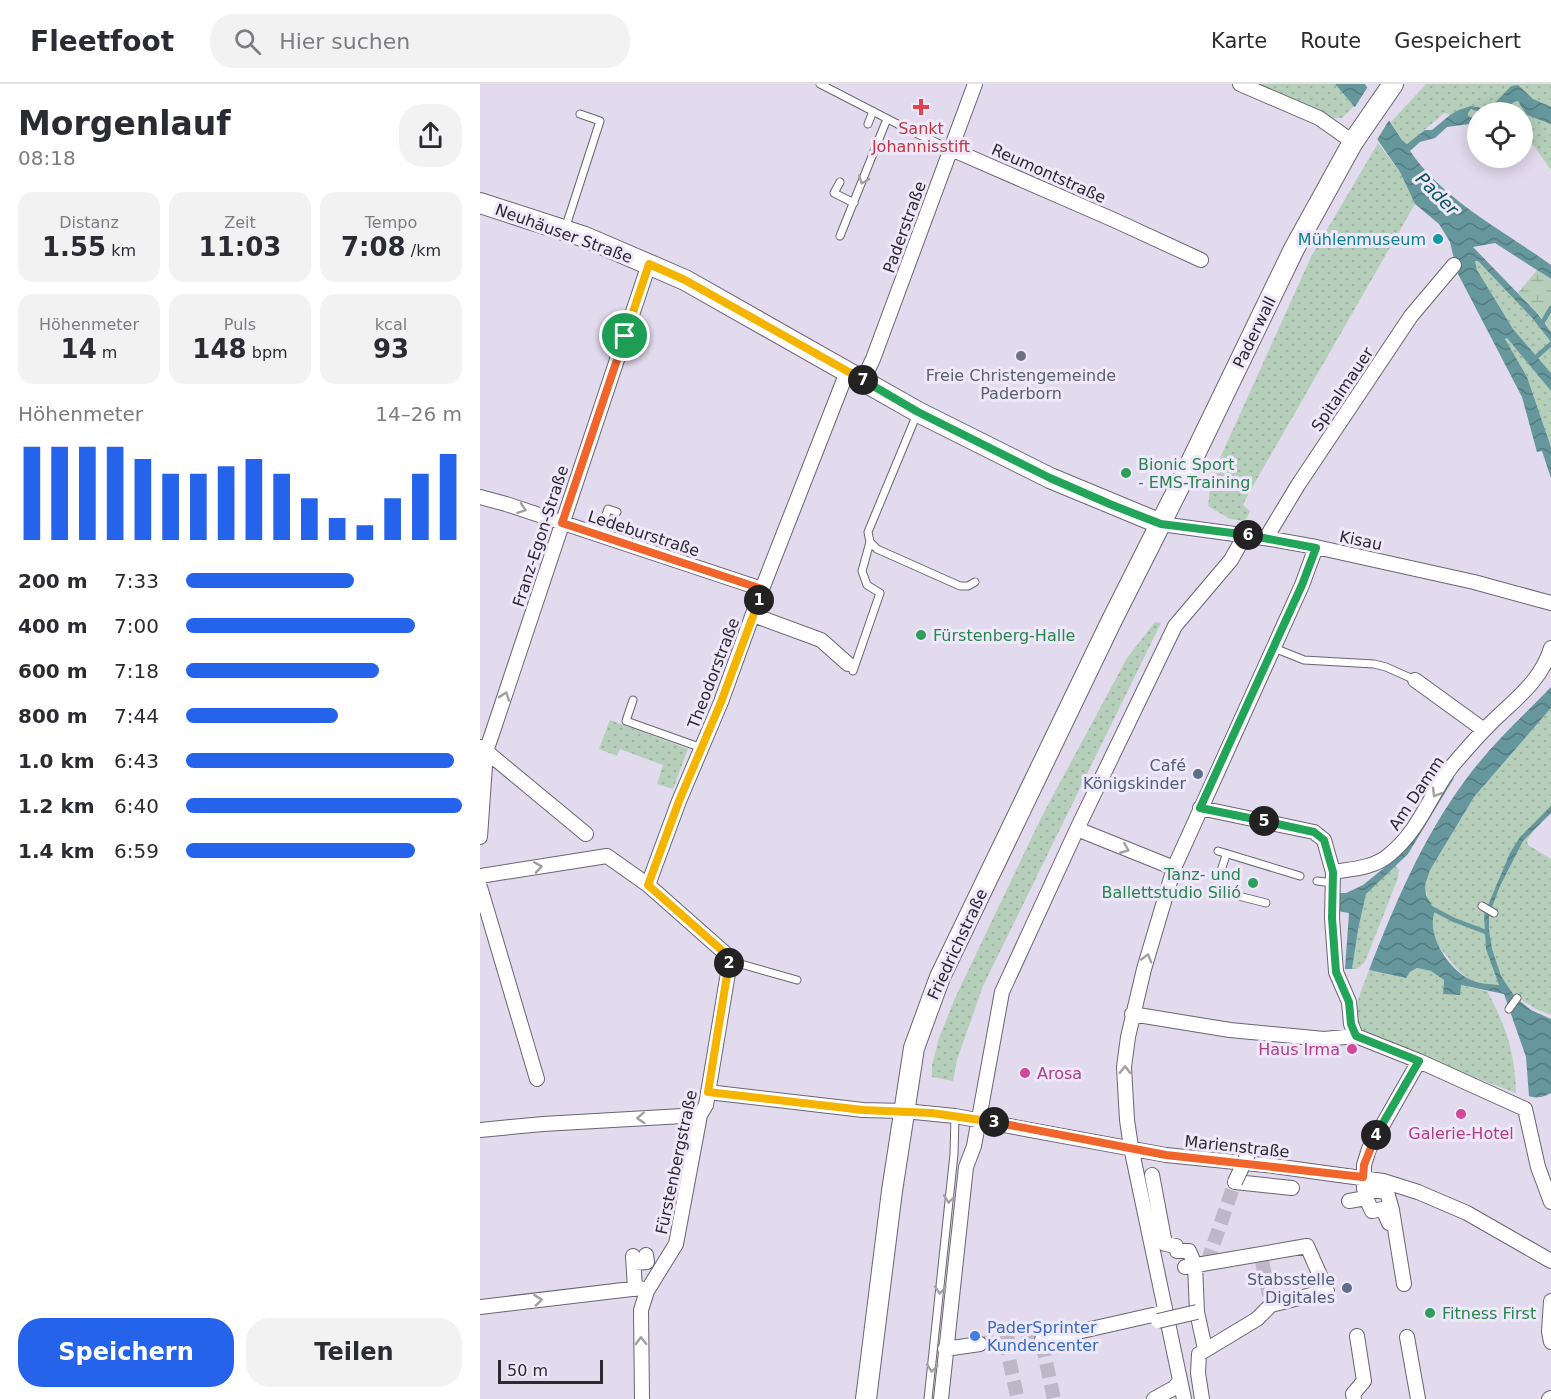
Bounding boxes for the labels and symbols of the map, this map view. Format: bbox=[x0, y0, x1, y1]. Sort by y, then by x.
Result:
marker: Sankt Johannisstift bbox=[912, 98, 930, 116]
place label: Sankt Johannisstift bbox=[871, 119, 970, 156]
street label: Reumontstraße bbox=[989, 140, 1109, 207]
water label: Pader bbox=[1412, 168, 1464, 221]
one-way arrow bbox=[858, 174, 870, 185]
street label: Paderstraße bbox=[879, 179, 930, 276]
street label: Neuhäuser Straße bbox=[493, 200, 635, 267]
place label: Mühlenmuseum bbox=[1298, 230, 1426, 249]
marker: Mühlenmuseum bbox=[1431, 232, 1445, 246]
street label: Paderwall bbox=[1229, 293, 1280, 371]
pin bbox=[599, 310, 650, 361]
street label: Spitalmauer bbox=[1307, 343, 1378, 435]
marker: Freie Christengemeinde Paderborn bbox=[1014, 349, 1028, 363]
pin: 7 bbox=[848, 365, 878, 395]
place label: Freie Christengemeinde Paderborn bbox=[926, 366, 1116, 403]
place label: Bionic Sport - EMS-Training bbox=[1138, 455, 1250, 492]
street label: Franz-Egon-Straße bbox=[509, 463, 572, 609]
marker: Bionic Sport - EMS-Training bbox=[1119, 466, 1133, 480]
one-way arrow bbox=[516, 502, 526, 514]
street label: Ledeburstraße bbox=[586, 506, 702, 560]
pin: 6 bbox=[1233, 520, 1263, 550]
street label: Kisau bbox=[1338, 527, 1384, 554]
pin: 1 bbox=[744, 585, 774, 615]
street label: Theodorstraße bbox=[683, 615, 743, 732]
place label: Fürstenberg-Halle bbox=[933, 626, 1075, 645]
marker: Fürstenberg-Halle bbox=[914, 628, 928, 642]
one-way arrow bbox=[497, 691, 510, 702]
street label: Am Damm bbox=[1385, 753, 1448, 834]
place label: Café Königskinder bbox=[1083, 756, 1186, 793]
marker: Café Königskinder bbox=[1191, 767, 1205, 781]
one-way arrow bbox=[1432, 787, 1443, 797]
pin: 5 bbox=[1249, 806, 1279, 836]
one-way arrow bbox=[1119, 842, 1130, 854]
one-way arrow bbox=[532, 861, 542, 874]
place label: Tanz- und Ballettstudio Silió bbox=[1101, 865, 1241, 902]
marker: Tanz- und Ballettstudio Silió bbox=[1246, 876, 1260, 890]
street label: Friedrichstraße bbox=[923, 886, 991, 1003]
pin: 2 bbox=[714, 948, 744, 978]
one-way arrow bbox=[1140, 953, 1152, 964]
place label: Haus Irma bbox=[1258, 1040, 1340, 1059]
marker: Haus Irma bbox=[1345, 1042, 1359, 1056]
place label: Arosa bbox=[1037, 1064, 1082, 1083]
one-way arrow bbox=[1119, 1065, 1131, 1074]
marker: Arosa bbox=[1018, 1066, 1032, 1080]
street label: Fürstenbergstraße bbox=[652, 1088, 701, 1236]
pin: 3 bbox=[979, 1107, 1009, 1137]
marker: Galerie-Hotel bbox=[1454, 1107, 1468, 1121]
one-way arrow bbox=[637, 1112, 646, 1125]
pin: 4 bbox=[1361, 1120, 1391, 1150]
place label: Galerie-Hotel bbox=[1408, 1124, 1514, 1143]
street label: Marienstraße bbox=[1183, 1132, 1290, 1161]
one-way arrow bbox=[943, 1194, 956, 1204]
place label: Stabsstelle Digitales bbox=[1247, 1270, 1335, 1307]
marker: Stabsstelle Digitales bbox=[1340, 1281, 1354, 1295]
one-way arrow bbox=[934, 1286, 947, 1295]
one-way arrow bbox=[534, 1295, 543, 1307]
place label: Fitness First bbox=[1442, 1304, 1536, 1323]
marker: Fitness First bbox=[1423, 1306, 1437, 1320]
place label: PaderSprinter Kundencenter bbox=[987, 1318, 1099, 1355]
marker: PaderSprinter Kundencenter bbox=[968, 1329, 982, 1343]
one-way arrow bbox=[634, 1336, 647, 1345]
scale bar bbox=[498, 1357, 603, 1384]
one-way arrow bbox=[926, 1363, 939, 1372]

